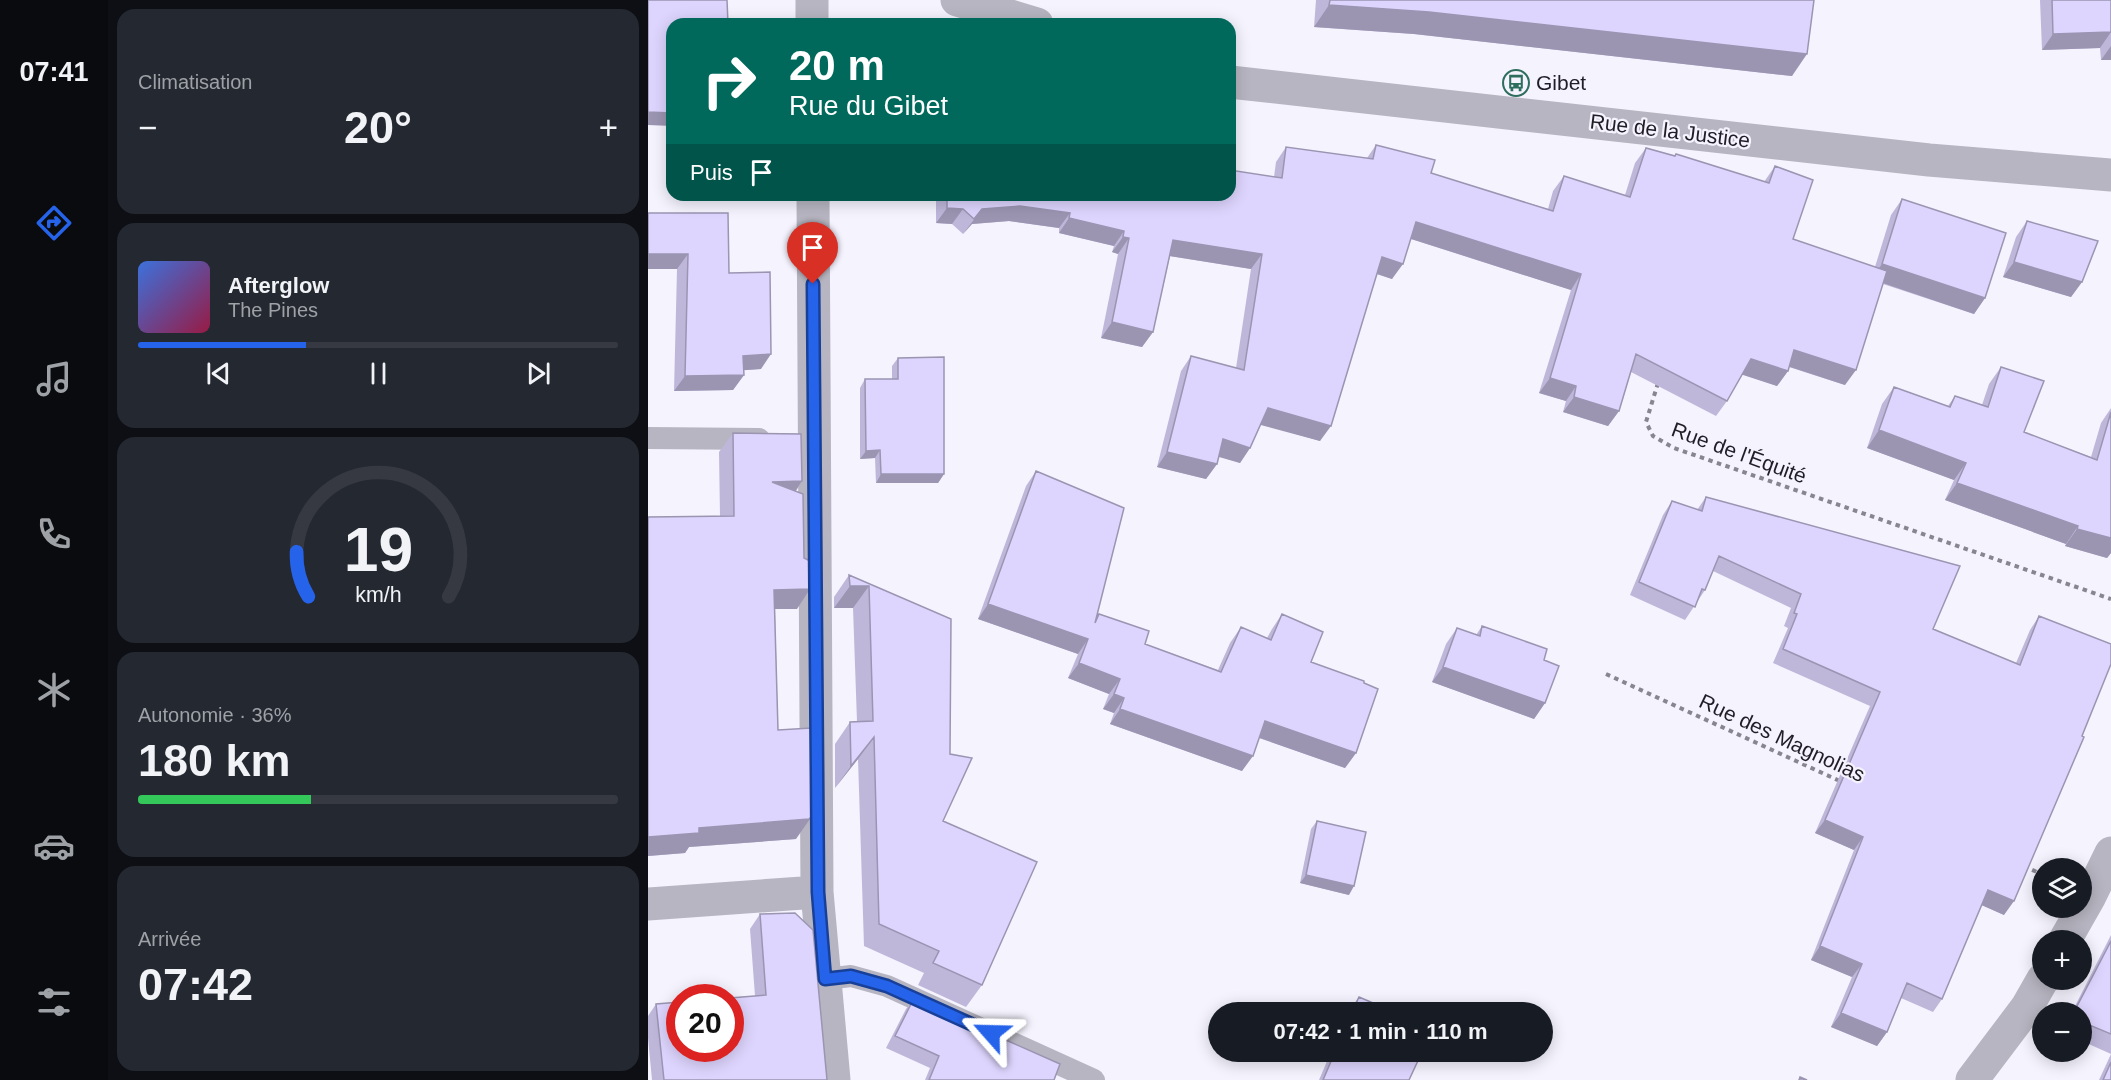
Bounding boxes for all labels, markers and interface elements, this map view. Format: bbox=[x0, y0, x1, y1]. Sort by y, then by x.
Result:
icon: right bbox=[690, 42, 768, 120]
text: 20 m bbox=[789, 42, 885, 89]
text: 07:41 bbox=[19, 57, 89, 87]
bus stop icon: Gibet bbox=[1501, 68, 1531, 98]
text: Climatisation bbox=[138, 71, 252, 93]
place label: Gibet bbox=[1536, 71, 1586, 94]
text: Rue du Gibet bbox=[789, 91, 948, 121]
text: 20° bbox=[344, 102, 412, 153]
text: − bbox=[138, 109, 157, 146]
text: + bbox=[599, 109, 618, 146]
street label: Rue de la Justice bbox=[1589, 109, 1751, 152]
icon: arrive bbox=[745, 156, 778, 189]
text: Puis bbox=[690, 160, 733, 185]
icon: directions bbox=[33, 202, 75, 244]
pin bbox=[787, 222, 838, 284]
icon: arrive bbox=[796, 231, 829, 264]
text: Afterglow bbox=[228, 273, 329, 298]
text: The Pines bbox=[228, 299, 318, 321]
icon: previous bbox=[202, 357, 235, 390]
icon: pause bbox=[362, 357, 395, 390]
icon: next bbox=[522, 357, 555, 390]
icon: music bbox=[33, 358, 75, 400]
street label: Rue de l'Équité bbox=[1669, 417, 1810, 488]
icon: phone bbox=[33, 513, 75, 555]
text: 19 bbox=[343, 515, 413, 584]
text: km/h bbox=[355, 583, 401, 607]
icon: climate bbox=[33, 669, 75, 711]
street label: Rue des Magnolias bbox=[1696, 689, 1869, 786]
text: Autonomie · 36% bbox=[138, 704, 291, 726]
text: 180 km bbox=[138, 735, 291, 786]
icon: car bbox=[33, 825, 75, 867]
map controls bbox=[2032, 858, 2092, 1062]
button: layers bbox=[2032, 858, 2092, 918]
text: Arrivée bbox=[138, 928, 201, 950]
button: + bbox=[2032, 930, 2092, 990]
text: 07:42 bbox=[138, 959, 253, 1010]
icon: filters bbox=[33, 981, 75, 1023]
speed limit sign: 20 bbox=[666, 984, 744, 1062]
position arrow bbox=[959, 1001, 1023, 1065]
button: − bbox=[2032, 1002, 2092, 1062]
text: 07:42 · 1 min · 110 m bbox=[1274, 1019, 1488, 1044]

